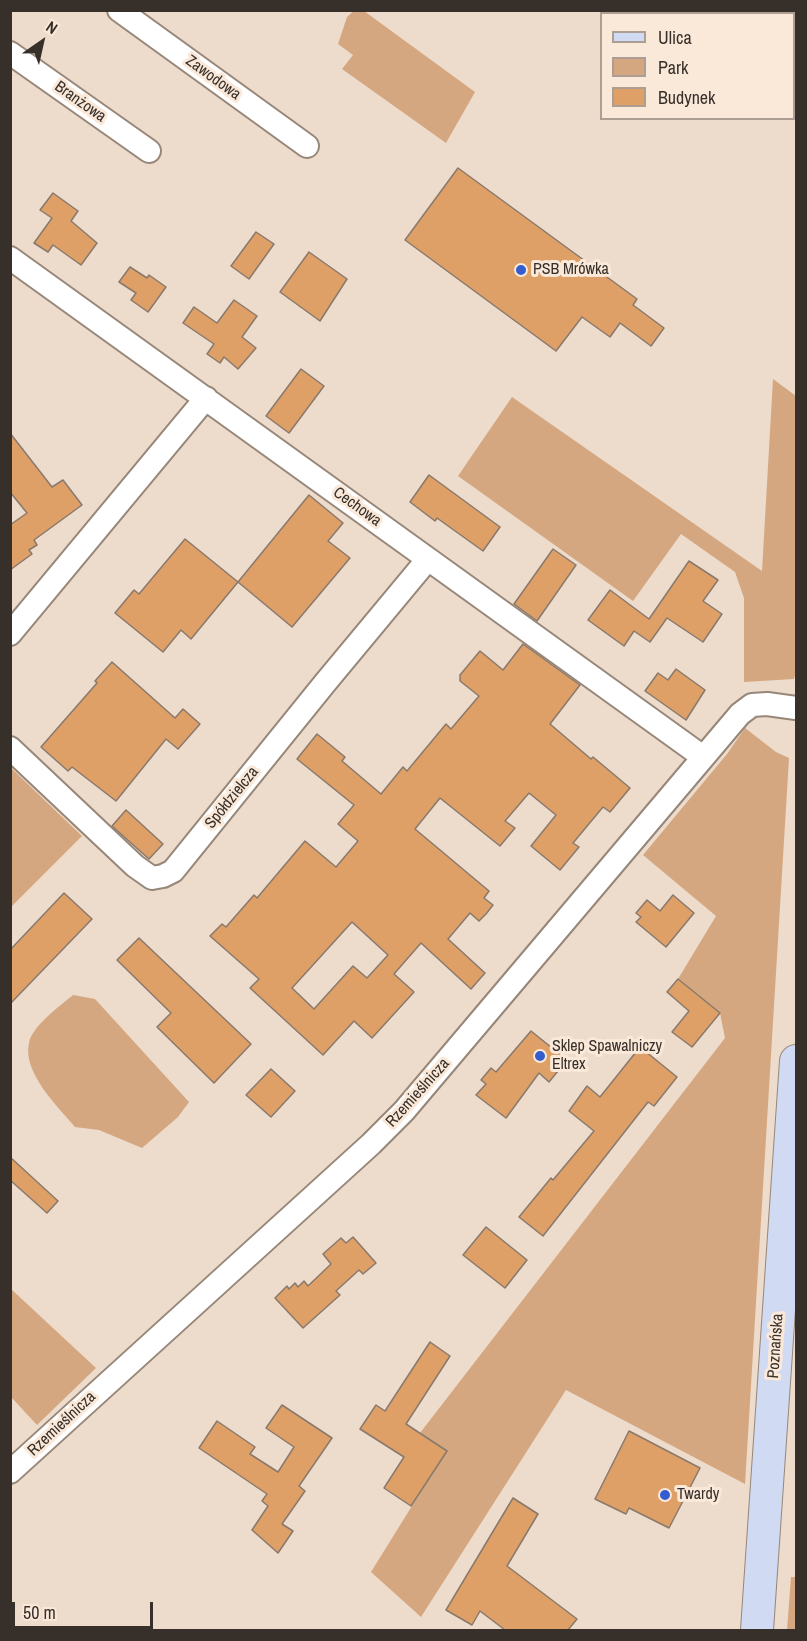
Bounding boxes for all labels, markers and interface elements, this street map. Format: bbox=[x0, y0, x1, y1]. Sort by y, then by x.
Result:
north arrow bbox=[12, 12, 72, 72]
legend bbox=[600, 12, 795, 120]
text: N bbox=[42, 15, 62, 39]
text: Ulica bbox=[658, 25, 692, 50]
street label: Zawodowa bbox=[182, 52, 244, 104]
text: Park bbox=[658, 55, 688, 80]
street label: Branżowa bbox=[51, 77, 109, 127]
text: Budynek bbox=[658, 85, 715, 110]
place label: PSB Mrówka bbox=[533, 260, 609, 280]
marker: PSB Mrówka bbox=[514, 263, 528, 277]
street label: Cechowa bbox=[329, 483, 385, 531]
street label: Spółdzielcza bbox=[201, 763, 263, 833]
place label: Sklep Spawalniczy Eltrex bbox=[552, 1037, 662, 1075]
marker: Sklep Spawalniczy Eltrex bbox=[533, 1049, 547, 1063]
street label: Rzemieślnicza bbox=[382, 1055, 454, 1131]
street label: Poznańska bbox=[764, 1313, 788, 1379]
street label: Rzemieślnicza bbox=[24, 1388, 100, 1460]
place label: Twardy bbox=[677, 1485, 719, 1505]
marker: Twardy bbox=[658, 1488, 672, 1502]
scale bar bbox=[15, 1590, 156, 1628]
text: 50 m bbox=[23, 1600, 56, 1625]

